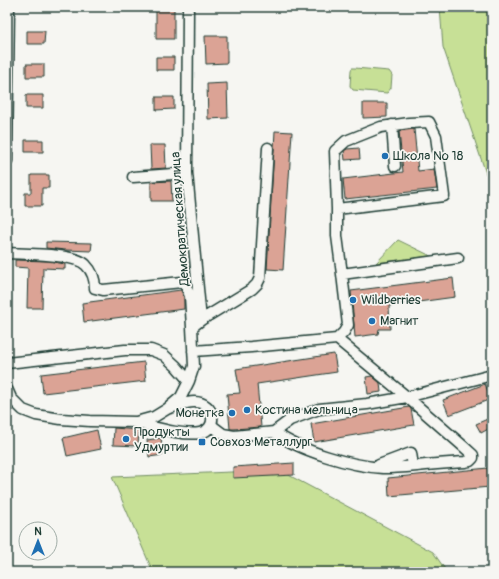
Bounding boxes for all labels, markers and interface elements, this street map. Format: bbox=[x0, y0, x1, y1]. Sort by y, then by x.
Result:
place label: Школа № 18 bbox=[393, 148, 464, 164]
street label: Демократическая улица bbox=[167, 151, 193, 288]
marker: Школа № 18 bbox=[380, 151, 390, 161]
place label: Wildberries bbox=[361, 292, 421, 308]
marker: Wildberries bbox=[348, 295, 358, 305]
place label: Магнит bbox=[380, 313, 419, 329]
marker: Магнит bbox=[367, 316, 377, 326]
place label: Костина мельница bbox=[255, 402, 358, 418]
place label: Монетка bbox=[175, 405, 224, 421]
marker: Костина мельница bbox=[242, 405, 252, 415]
marker: Монетка bbox=[227, 408, 237, 418]
place label: Продукты Удмуртии bbox=[134, 424, 190, 455]
marker: Продукты Удмуртии bbox=[121, 434, 131, 444]
place label: Совхоз Металлург bbox=[210, 434, 313, 450]
marker: Совхоз Металлург bbox=[197, 437, 207, 447]
north arrow bbox=[18, 521, 58, 561]
text: N bbox=[34, 525, 42, 538]

